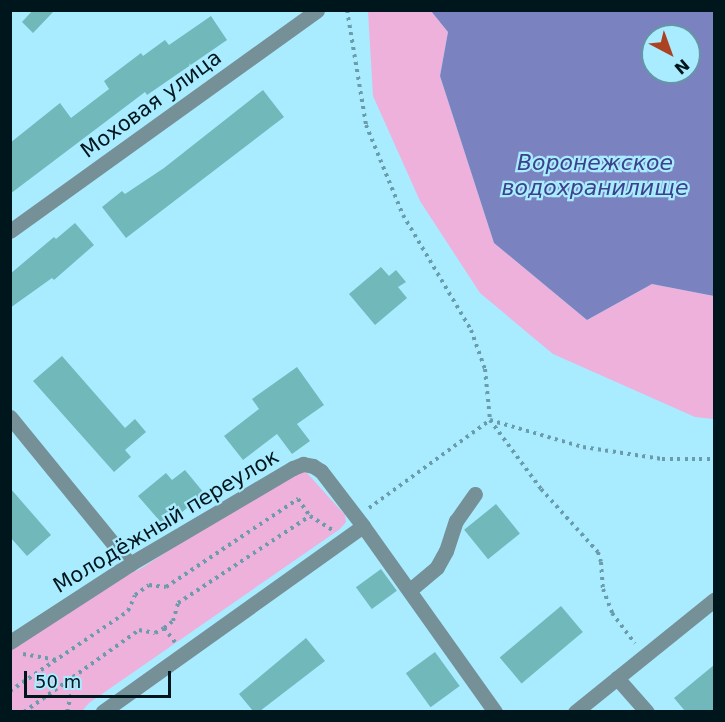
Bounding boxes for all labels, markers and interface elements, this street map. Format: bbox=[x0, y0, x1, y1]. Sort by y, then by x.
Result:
north arrow bbox=[641, 24, 701, 84]
street label: Моховая улица bbox=[76, 45, 226, 163]
text: N bbox=[671, 55, 693, 78]
water label: Воронежское водохранилище bbox=[502, 149, 688, 200]
street label: Молодёжный переулок bbox=[49, 444, 283, 598]
scale bar bbox=[27, 659, 174, 697]
text: 50 m bbox=[35, 671, 81, 692]

